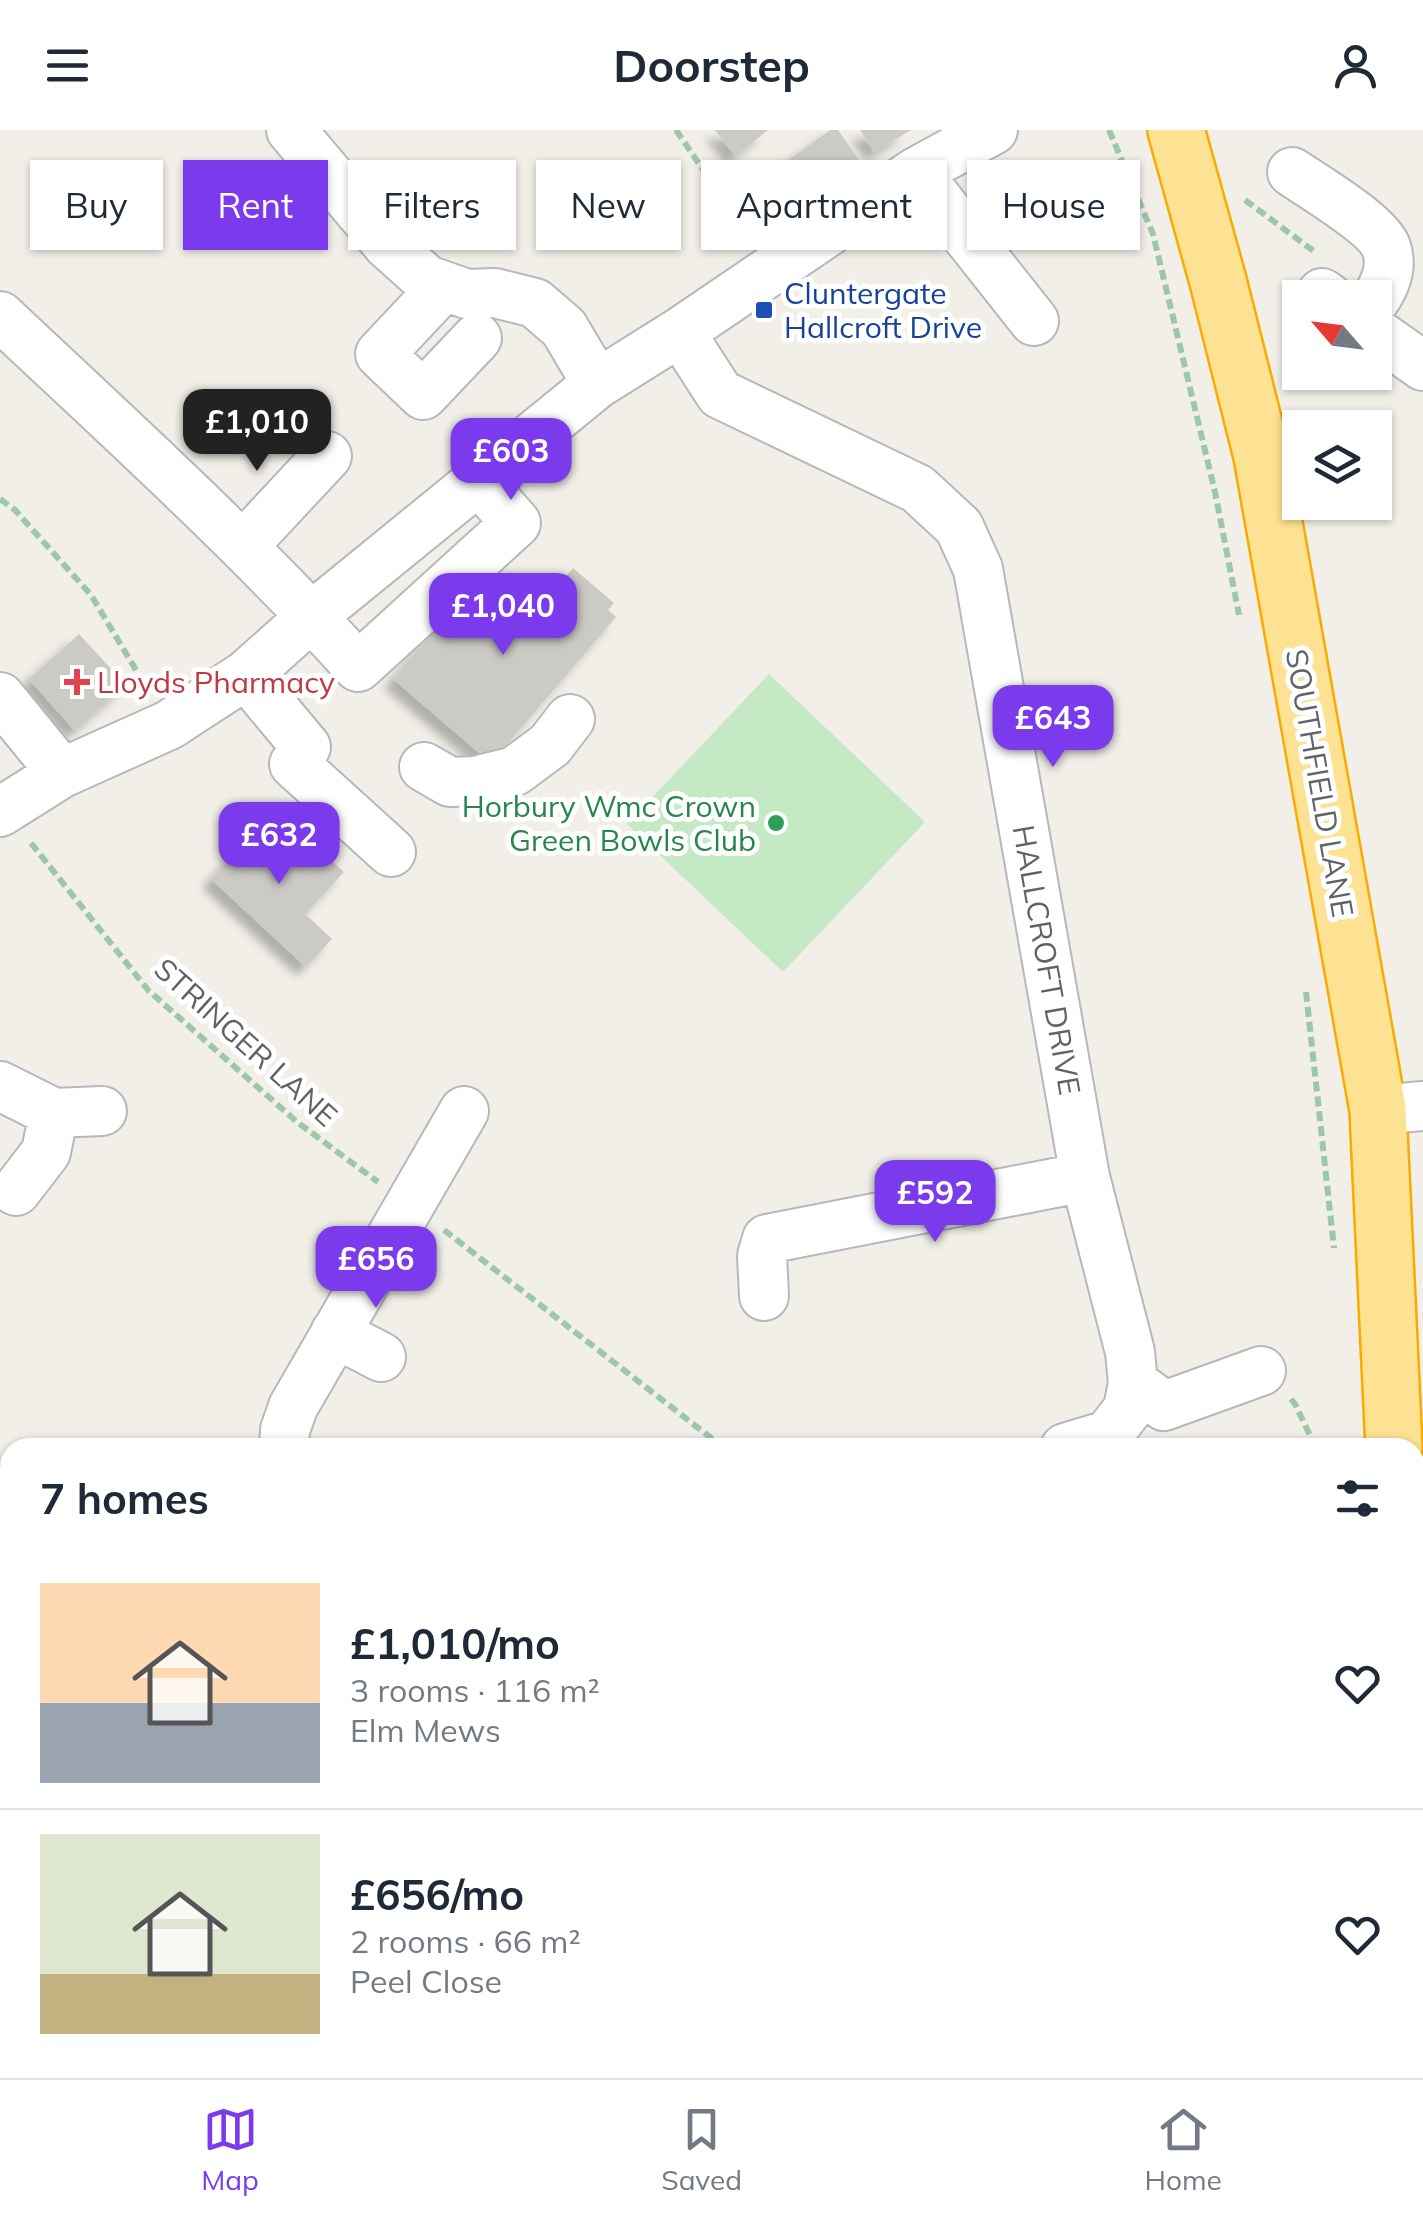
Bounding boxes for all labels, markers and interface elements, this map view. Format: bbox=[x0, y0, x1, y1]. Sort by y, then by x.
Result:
text: Doorstep bbox=[613, 37, 810, 93]
icon: menu bbox=[40, 38, 95, 93]
icon: person bbox=[1328, 38, 1383, 93]
chip: Buy bbox=[30, 160, 163, 250]
chip: Rent bbox=[183, 160, 328, 250]
chip: Filters bbox=[348, 160, 516, 250]
chip: New bbox=[536, 160, 681, 250]
chip: Apartment bbox=[701, 160, 947, 250]
chip: House bbox=[967, 160, 1140, 250]
place label: Cluntergate Hallcroft Drive bbox=[784, 274, 982, 346]
north arrow bbox=[1282, 280, 1392, 390]
map controls bbox=[1282, 280, 1392, 520]
marker: Cluntergate Hallcroft Drive bbox=[753, 299, 775, 321]
pin: £1,010 bbox=[176, 389, 338, 474]
text: £1,010 bbox=[205, 401, 309, 441]
button: layers bbox=[1282, 410, 1392, 520]
pin: £603 bbox=[452, 418, 570, 503]
text: £603 bbox=[473, 430, 549, 470]
pin: £1,040 bbox=[422, 573, 584, 658]
text: £1,040 bbox=[451, 585, 555, 625]
street label: SOUTHFIELD LANE bbox=[1278, 646, 1362, 920]
place label: Lloyds Pharmacy bbox=[97, 663, 335, 701]
marker: Lloyds Pharmacy bbox=[66, 671, 88, 693]
pin: £643 bbox=[994, 685, 1112, 770]
text: £643 bbox=[1015, 697, 1091, 737]
place label: Horbury Wmc Crown Green Bowls Club bbox=[462, 787, 756, 859]
pin: £632 bbox=[220, 802, 338, 887]
marker: Horbury Wmc Crown Green Bowls Club bbox=[765, 812, 787, 834]
text: £632 bbox=[241, 814, 317, 854]
street label: HALLCROFT DRIVE bbox=[1005, 822, 1089, 1098]
street label: STRINGER LANE bbox=[147, 950, 345, 1134]
pin: £592 bbox=[876, 1160, 994, 1245]
text: £592 bbox=[897, 1172, 973, 1212]
pin: £656 bbox=[317, 1226, 435, 1311]
text: £656 bbox=[338, 1238, 414, 1278]
icon: filters bbox=[1330, 1471, 1385, 1526]
text: 7 homes bbox=[40, 1472, 209, 1525]
text: £1,010/mo bbox=[350, 1617, 560, 1670]
icon: home bbox=[120, 1623, 240, 1743]
icon: heart bbox=[1330, 1656, 1385, 1711]
text: 3 rooms · 116 m² bbox=[350, 1670, 600, 1710]
text: Elm Mews bbox=[350, 1710, 501, 1750]
text: £656/mo bbox=[350, 1868, 524, 1921]
icon: home bbox=[120, 1874, 240, 1994]
icon: heart bbox=[1330, 1907, 1385, 1962]
text: 2 rooms · 66 m² bbox=[350, 1921, 581, 1961]
text: Peel Close bbox=[350, 1961, 502, 2001]
tab: Map bbox=[201, 2102, 259, 2197]
tab: Saved bbox=[661, 2102, 742, 2197]
tab: Home bbox=[1144, 2102, 1222, 2197]

